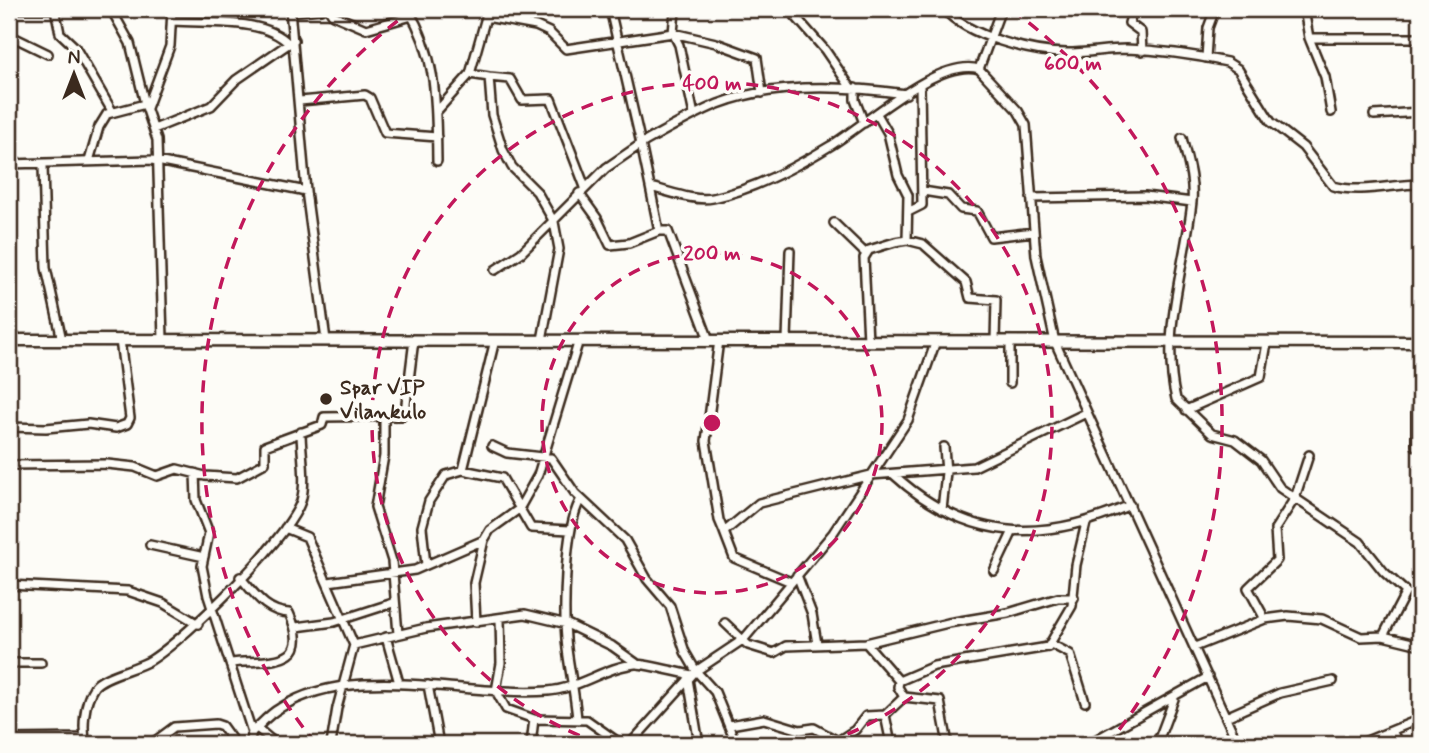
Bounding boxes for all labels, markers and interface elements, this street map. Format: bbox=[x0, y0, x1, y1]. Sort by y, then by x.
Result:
north arrow bbox=[38, 38, 108, 108]
text: N bbox=[68, 46, 80, 71]
text: 600 m bbox=[1044, 50, 1102, 78]
text: 400 m bbox=[682, 70, 742, 98]
text: 200 m bbox=[683, 240, 741, 268]
place label: Spar VIP Vilankulo bbox=[340, 374, 426, 426]
marker: Spar VIP Vilankulo bbox=[318, 391, 334, 407]
centre of rings bbox=[700, 411, 724, 435]

